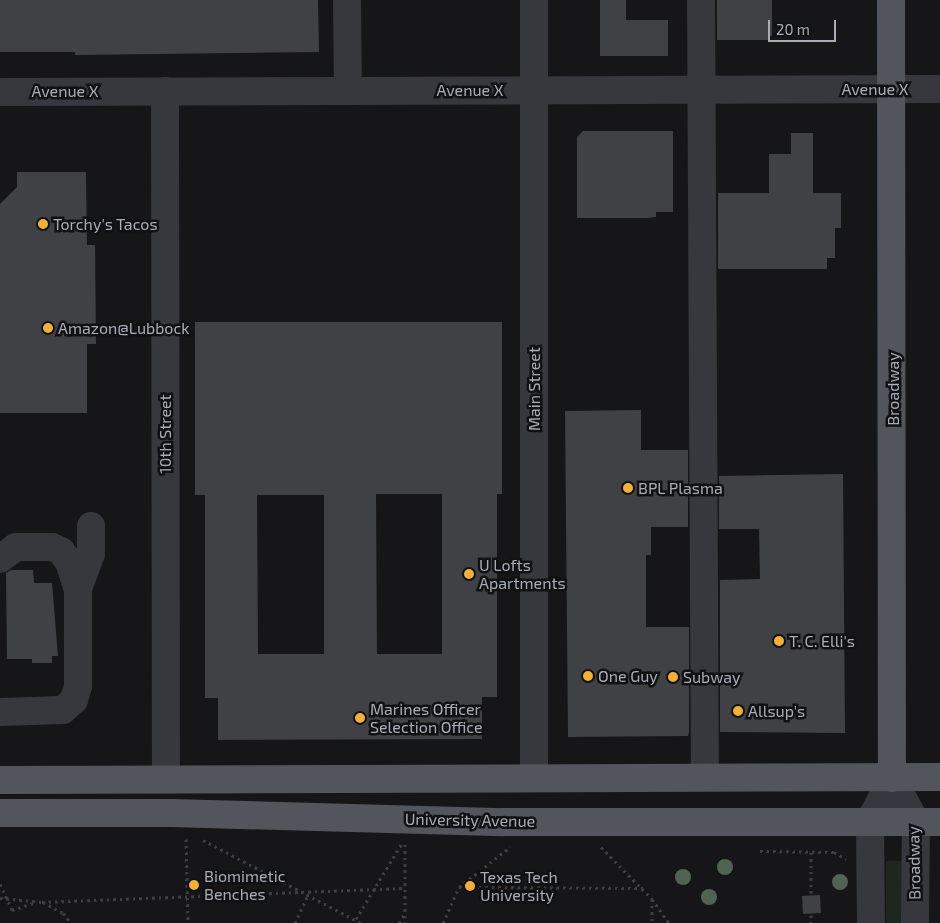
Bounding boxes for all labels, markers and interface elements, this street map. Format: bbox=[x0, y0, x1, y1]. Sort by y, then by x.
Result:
scale bar bbox=[770, 10, 838, 42]
text: 20 m bbox=[776, 20, 810, 38]
street label: Avenue X bbox=[842, 79, 908, 99]
street label: Avenue X bbox=[437, 80, 503, 100]
street label: Avenue X bbox=[32, 81, 98, 101]
place label: Torchy's Tacos bbox=[53, 214, 158, 234]
marker: Torchy's Tacos bbox=[37, 218, 49, 230]
place label: Amazon@Lubbock bbox=[58, 318, 189, 338]
marker: Amazon@Lubbock bbox=[42, 322, 54, 334]
street label: Main Street bbox=[524, 347, 544, 431]
street label: Broadway bbox=[883, 352, 903, 426]
street label: 10th Street bbox=[155, 394, 175, 474]
place label: BPL Plasma bbox=[638, 478, 723, 498]
marker: BPL Plasma bbox=[622, 482, 634, 494]
place label: U Lofts Apartments bbox=[479, 555, 566, 593]
marker: U Lofts Apartments bbox=[463, 568, 475, 580]
place label: T. C. Elli's bbox=[789, 631, 855, 651]
marker: T. C. Elli's bbox=[773, 635, 785, 647]
place label: One Guy bbox=[598, 666, 658, 686]
place label: Subway bbox=[683, 667, 741, 687]
marker: One Guy bbox=[582, 670, 594, 682]
marker: Subway bbox=[667, 671, 679, 683]
place label: Marines Officer Selection Office bbox=[370, 699, 483, 737]
place label: Allsup's bbox=[748, 701, 805, 721]
marker: Allsup's bbox=[732, 705, 744, 717]
marker: Marines Officer Selection Office bbox=[354, 712, 366, 724]
street label: University Avenue bbox=[404, 809, 536, 831]
street label: Broadway bbox=[904, 826, 924, 900]
place label: Biomimetic Benches bbox=[204, 866, 285, 904]
place label: Texas Tech University bbox=[480, 867, 558, 905]
marker: Biomimetic Benches bbox=[188, 879, 200, 891]
marker: Texas Tech University bbox=[464, 880, 476, 892]

